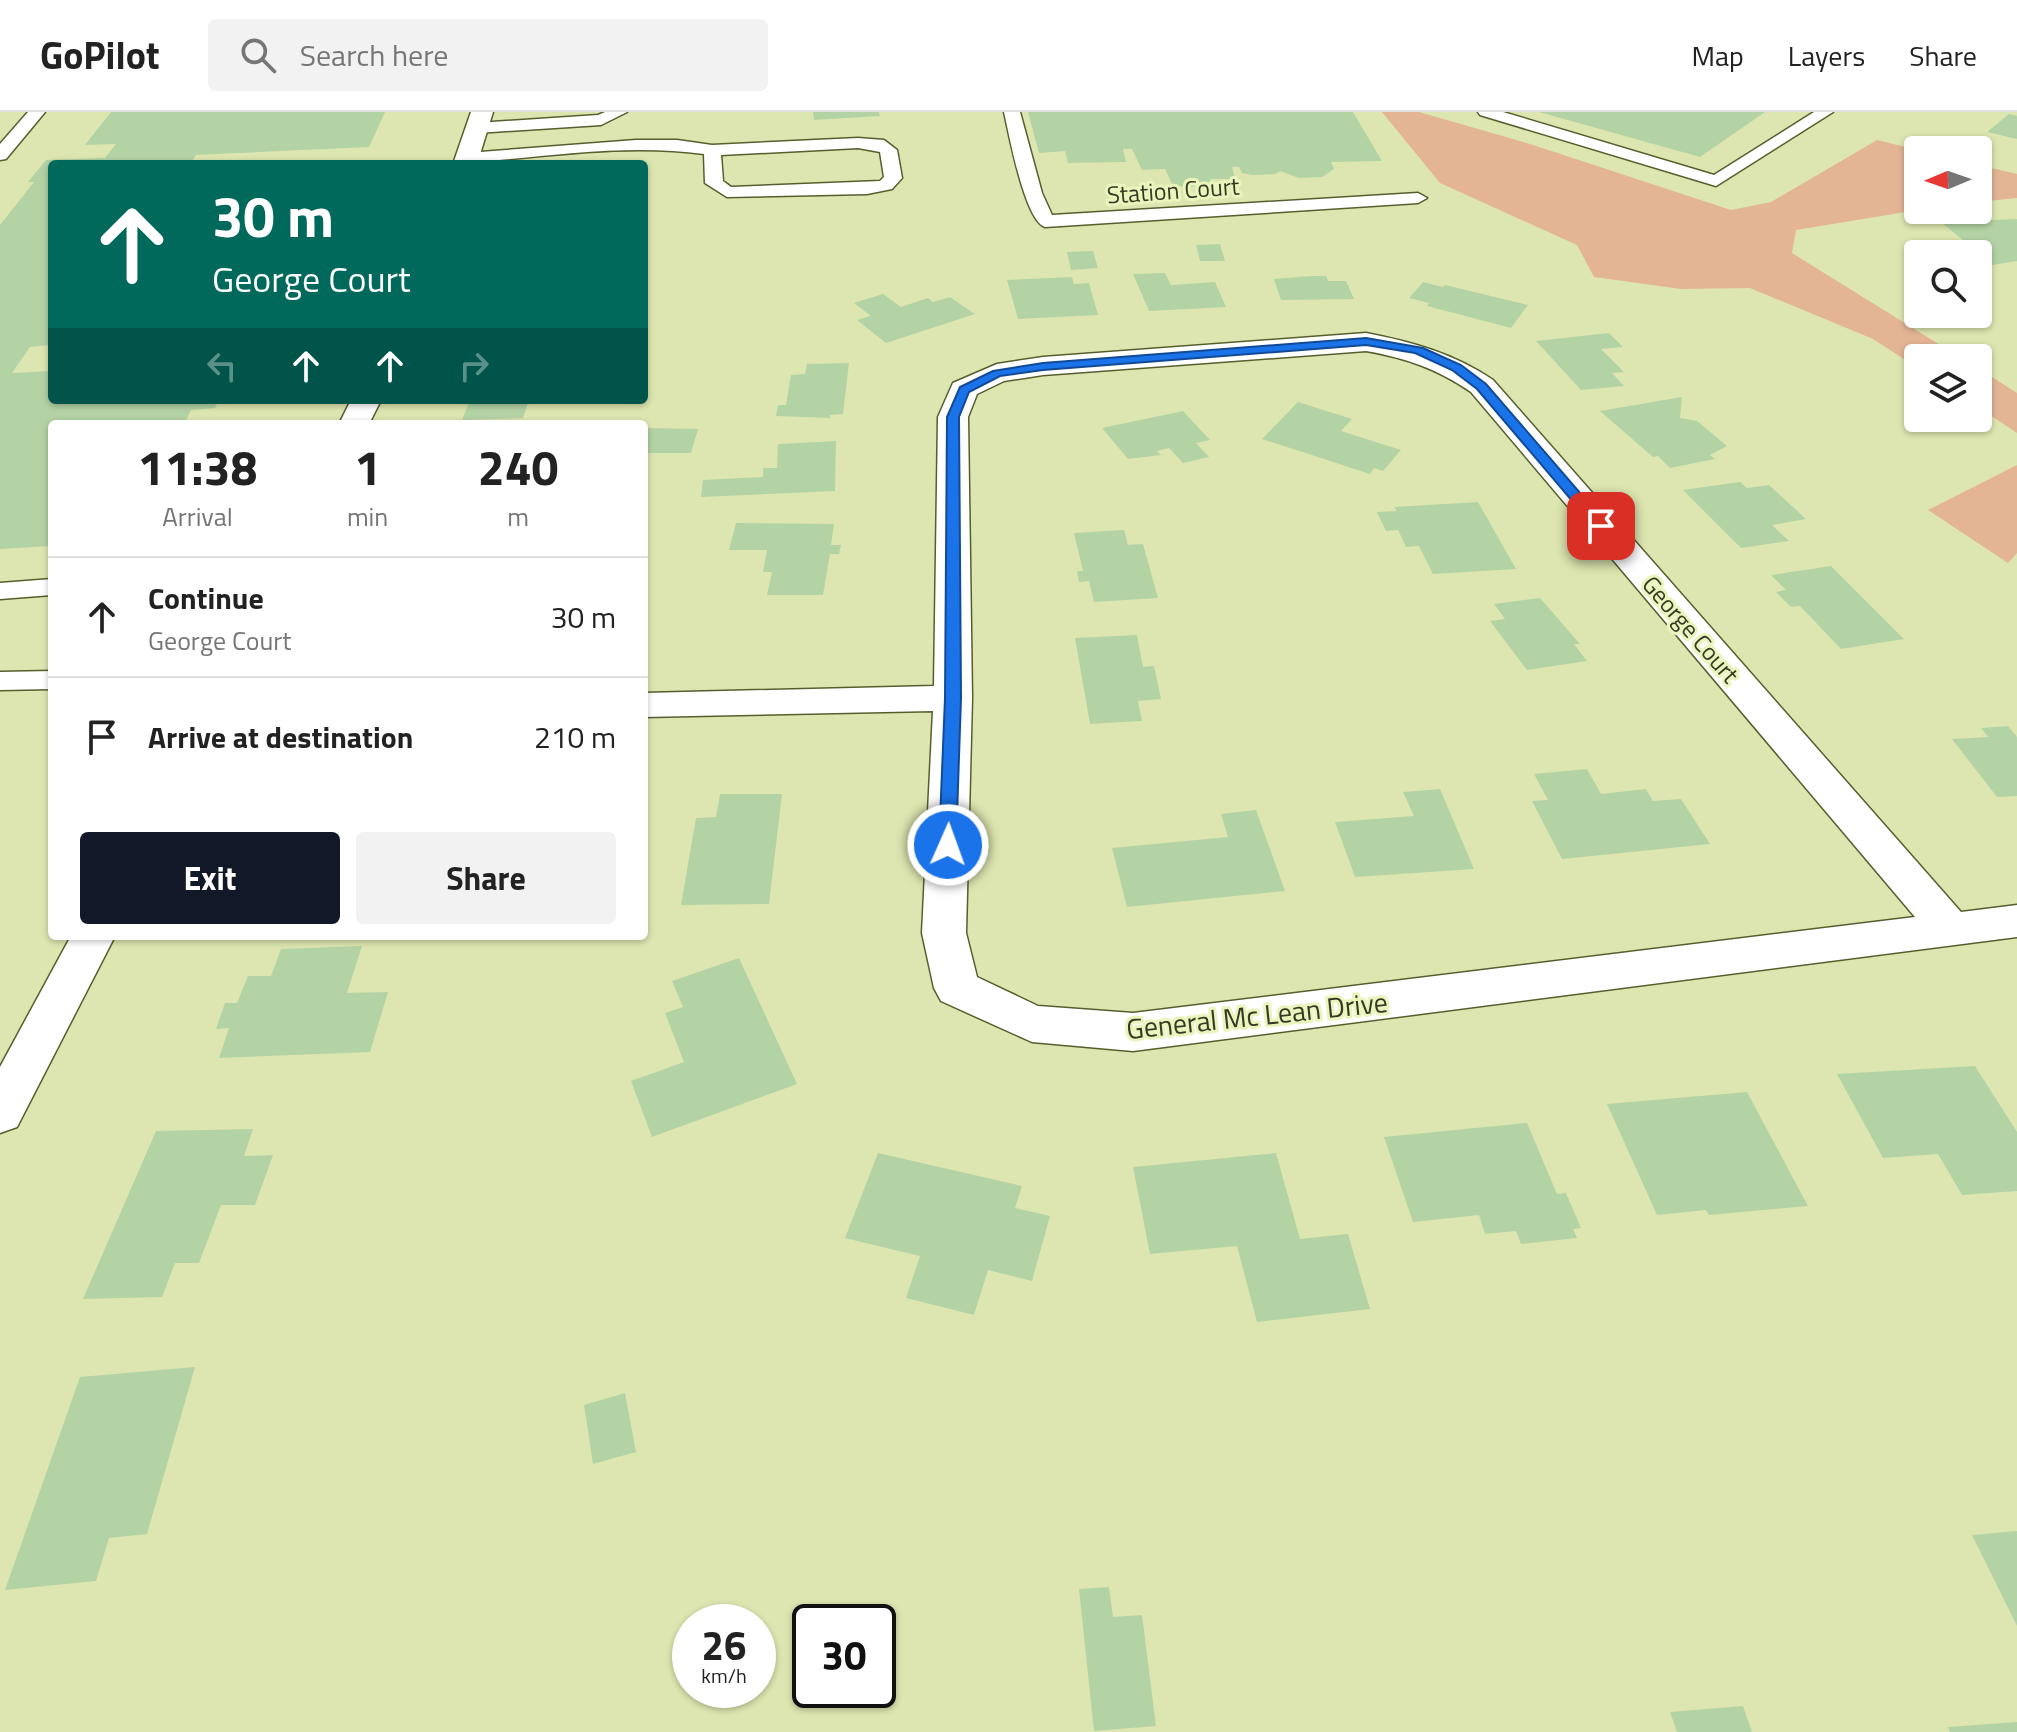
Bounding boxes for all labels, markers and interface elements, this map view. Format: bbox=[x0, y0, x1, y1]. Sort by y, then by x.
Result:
search box bbox=[208, 19, 768, 91]
text: GoPilot bbox=[40, 26, 160, 84]
text: Search here bbox=[300, 32, 449, 78]
icon: search bbox=[236, 33, 280, 77]
text: Map bbox=[1691, 34, 1744, 77]
text: Layers bbox=[1788, 34, 1865, 77]
text: Share bbox=[1909, 34, 1977, 77]
north arrow bbox=[1904, 136, 1992, 224]
map controls bbox=[1904, 136, 1992, 432]
street label: Station Court bbox=[1106, 167, 1241, 213]
text: 30 m bbox=[212, 174, 334, 259]
icon: ahead bbox=[80, 192, 184, 296]
button: search bbox=[1904, 240, 1992, 328]
text: George Court bbox=[212, 251, 411, 306]
icon: left bbox=[200, 344, 244, 388]
icon: ahead bbox=[284, 344, 328, 388]
icon: ahead bbox=[368, 344, 412, 388]
icon: right bbox=[452, 344, 496, 388]
button: layers bbox=[1904, 344, 1992, 432]
text: 11:38 bbox=[138, 431, 257, 504]
text: 1 bbox=[354, 431, 381, 504]
text: 240 bbox=[478, 431, 558, 504]
pin bbox=[1567, 492, 1635, 560]
text: Arrival bbox=[162, 497, 233, 536]
text: min bbox=[347, 497, 388, 536]
text: m bbox=[507, 497, 529, 536]
icon: arrive bbox=[1579, 504, 1623, 548]
street label: George Court bbox=[1634, 567, 1748, 691]
text: Continue bbox=[148, 575, 264, 621]
text: 30 m bbox=[551, 594, 616, 640]
icon: ahead bbox=[80, 595, 124, 639]
text: George Court bbox=[148, 621, 291, 660]
text: Arrive at destination bbox=[148, 714, 413, 760]
text: 210 m bbox=[534, 714, 616, 760]
icon: arrive bbox=[80, 715, 124, 759]
position arrow bbox=[906, 803, 990, 887]
button: Exit bbox=[80, 832, 340, 924]
button: Share bbox=[356, 832, 616, 924]
street label: General Mc Lean Drive bbox=[1124, 980, 1390, 1050]
speed limit sign: 30 bbox=[792, 1604, 896, 1708]
text: 26 bbox=[702, 1615, 746, 1676]
text: km/h bbox=[701, 1660, 747, 1691]

